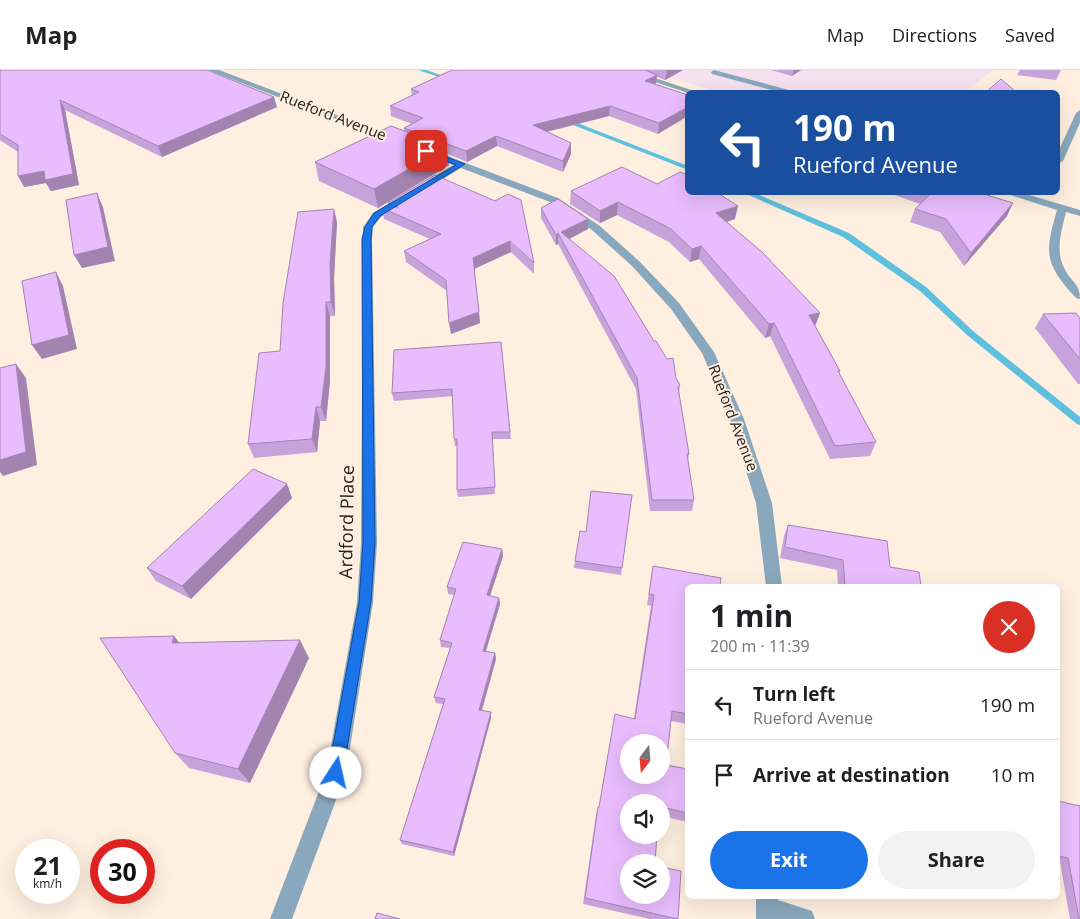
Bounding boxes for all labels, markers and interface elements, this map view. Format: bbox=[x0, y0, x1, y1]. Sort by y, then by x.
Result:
text: Map bbox=[25, 18, 77, 51]
text: Map bbox=[827, 23, 864, 47]
text: Directions bbox=[892, 23, 977, 47]
text: Saved bbox=[1005, 23, 1055, 47]
street label: Rueford Avenue bbox=[277, 86, 389, 145]
text: 190 m bbox=[793, 104, 897, 151]
icon: left bbox=[710, 110, 775, 175]
pin bbox=[405, 130, 447, 172]
icon: arrive bbox=[412, 137, 440, 165]
text: Rueford Avenue bbox=[793, 149, 958, 179]
street label: Rueford Avenue bbox=[704, 362, 763, 474]
street label: Ardford Place bbox=[333, 465, 359, 579]
text: 1 min bbox=[710, 595, 793, 636]
button: close bbox=[983, 601, 1035, 653]
text: 200 m · 11:39 bbox=[710, 635, 810, 657]
text: Turn left bbox=[753, 681, 835, 707]
icon: left bbox=[710, 691, 738, 719]
text: 190 m bbox=[980, 692, 1035, 718]
text: Rueford Avenue bbox=[753, 707, 873, 729]
north arrow bbox=[620, 734, 670, 784]
map controls bbox=[620, 734, 670, 904]
position arrow bbox=[309, 746, 361, 798]
icon: arrive bbox=[710, 761, 738, 789]
text: Arrive at destination bbox=[753, 762, 950, 788]
text: 10 m bbox=[991, 762, 1035, 788]
button: sound bbox=[620, 794, 670, 844]
button: Exit bbox=[710, 831, 868, 889]
button: Share bbox=[878, 831, 1035, 889]
speed limit sign: 30 bbox=[90, 839, 155, 904]
text: 21 bbox=[33, 848, 62, 882]
button: layers bbox=[620, 854, 670, 904]
text: km/h bbox=[33, 875, 62, 892]

